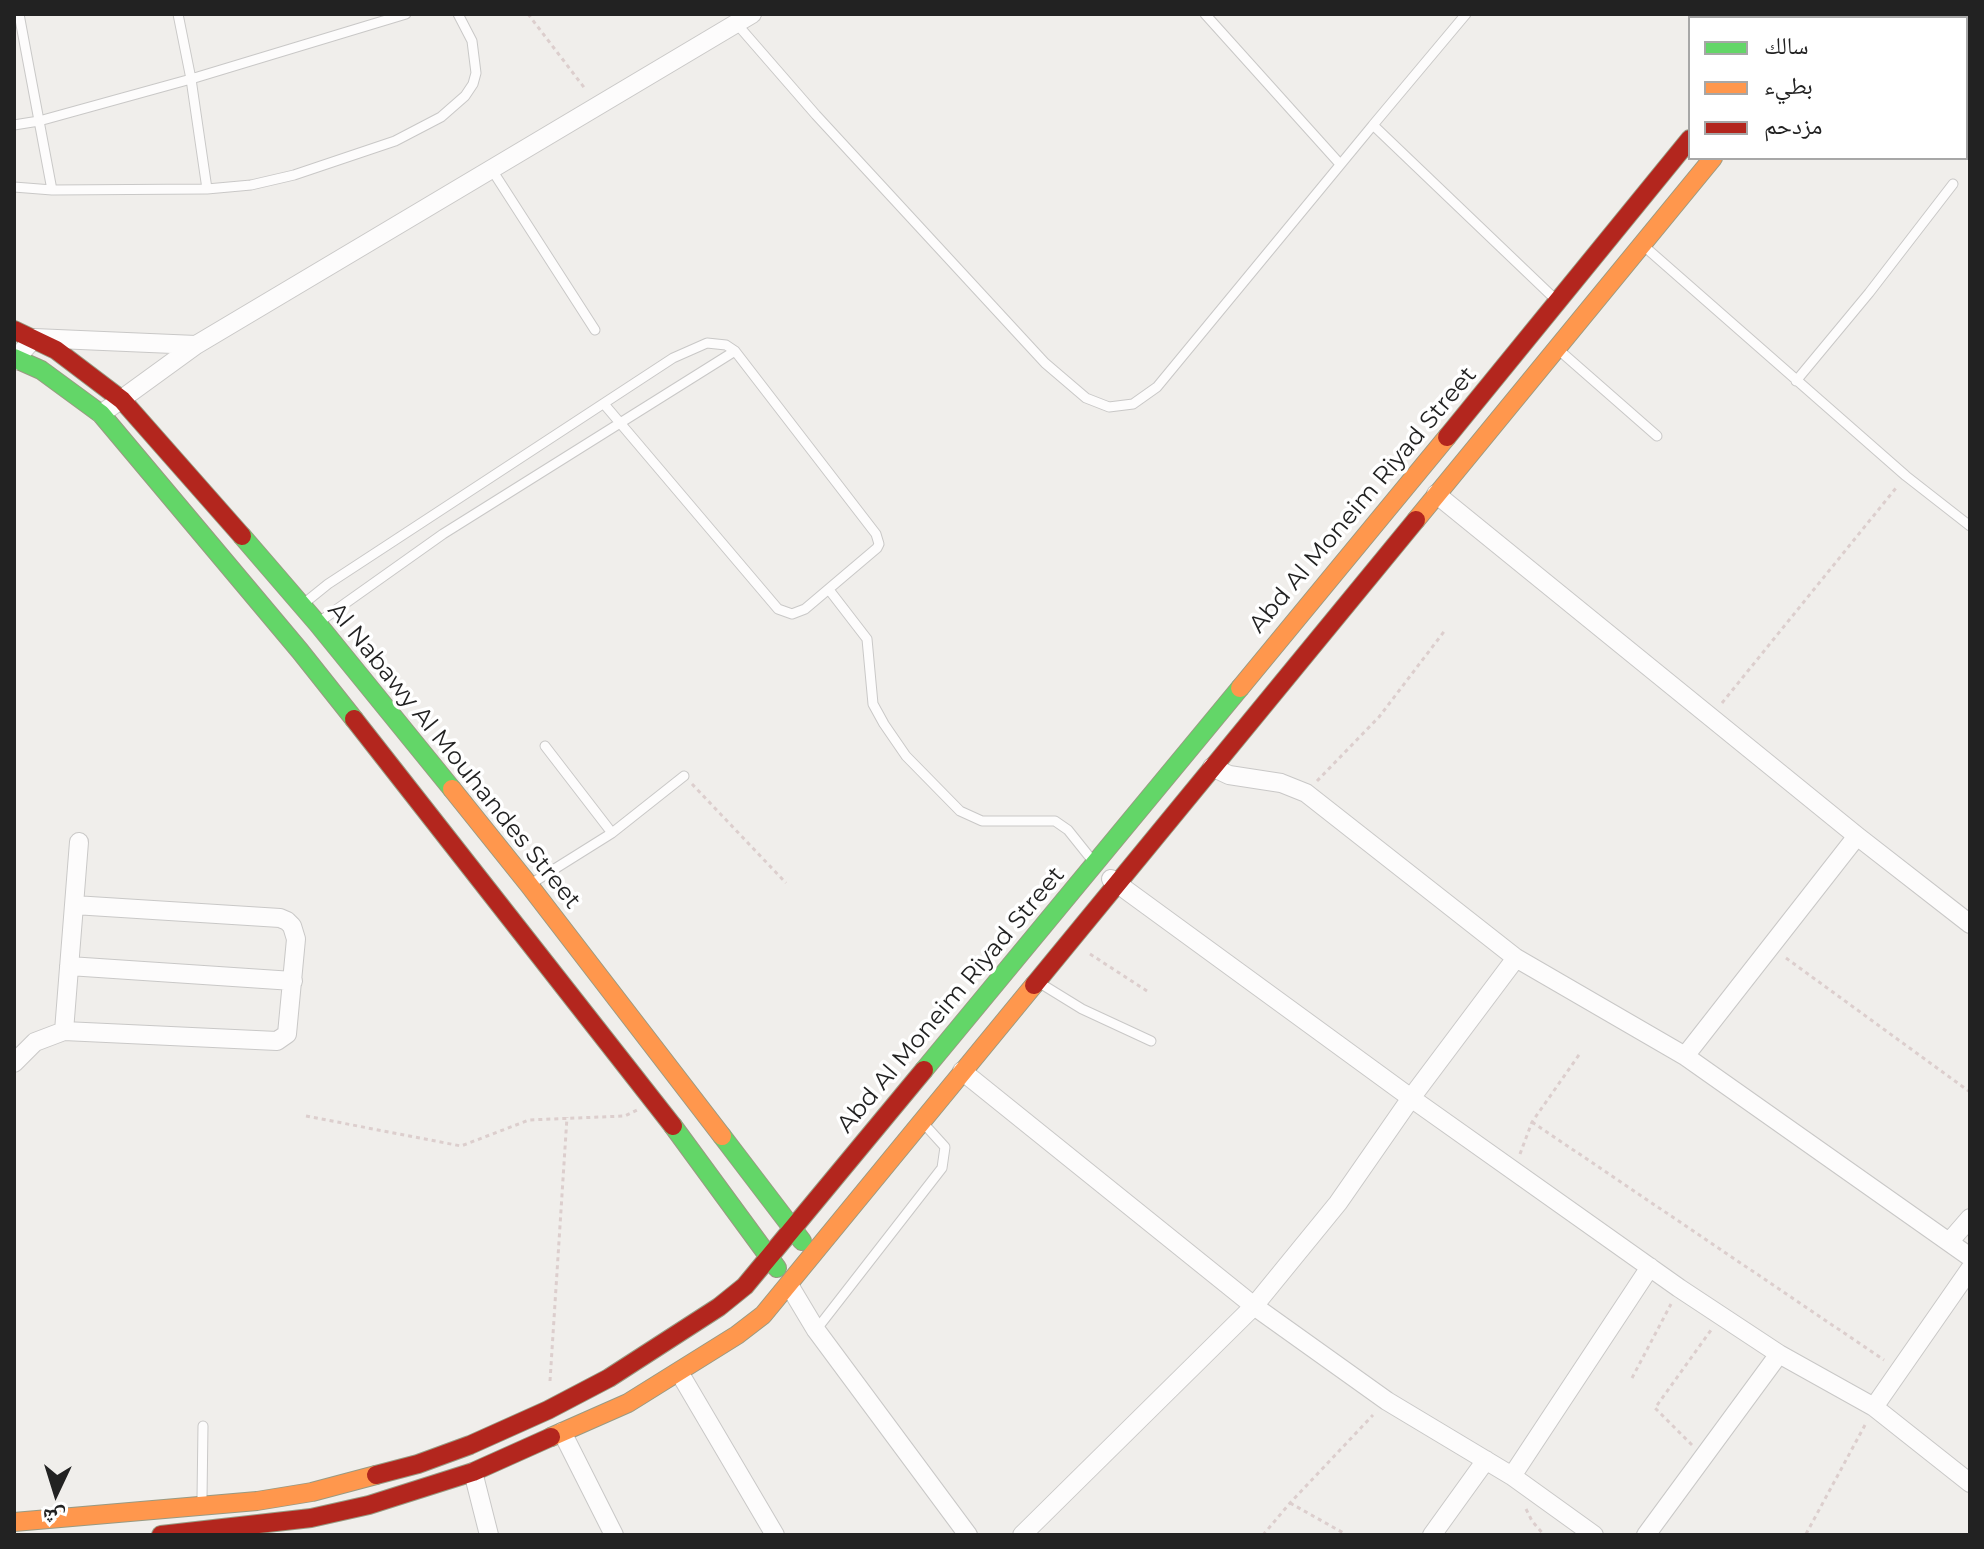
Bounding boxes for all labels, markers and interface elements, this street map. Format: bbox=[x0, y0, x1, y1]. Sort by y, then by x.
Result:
legend bbox=[1688, 16, 1968, 160]
text: سالك bbox=[1764, 31, 1809, 60]
text: بطيء bbox=[1764, 71, 1813, 100]
text: مزدحم bbox=[1764, 111, 1823, 140]
street label: Abd Al Moneim Riyad Street bbox=[1243, 361, 1483, 639]
street label: Al Nabawy Al Mouhandes Street bbox=[321, 597, 587, 915]
street label: Abd Al Moneim Riyad Street bbox=[831, 861, 1071, 1139]
north arrow bbox=[16, 1453, 96, 1533]
text: ش bbox=[42, 1503, 67, 1532]

